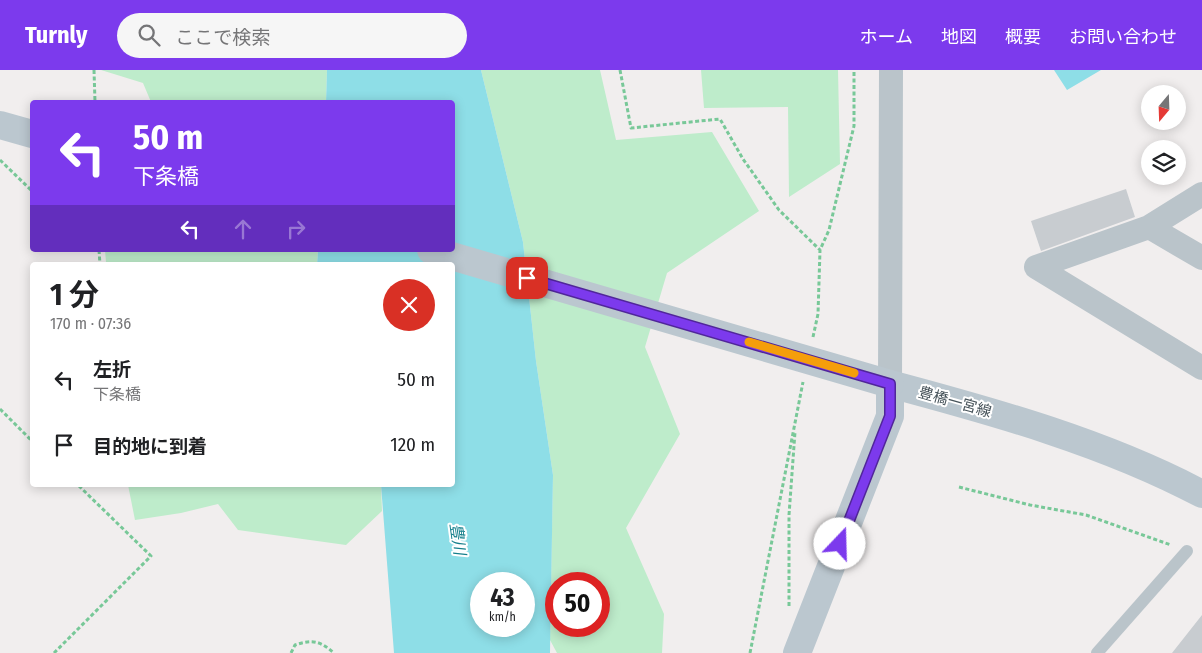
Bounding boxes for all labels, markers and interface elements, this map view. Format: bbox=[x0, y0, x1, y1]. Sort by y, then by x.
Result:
search box bbox=[117, 13, 467, 58]
text: Turnly bbox=[25, 21, 87, 49]
icon: search bbox=[135, 21, 163, 49]
text: ここで検索 bbox=[175, 26, 270, 49]
text: ホーム bbox=[860, 26, 913, 48]
text: 地図 bbox=[941, 26, 977, 48]
text: 概要 bbox=[1005, 26, 1041, 48]
text: お問い合わせ bbox=[1069, 26, 1177, 48]
north arrow bbox=[1141, 85, 1186, 130]
map controls bbox=[1141, 85, 1186, 185]
text: 50 m bbox=[133, 116, 203, 158]
icon: left bbox=[50, 120, 115, 185]
button: layers bbox=[1141, 140, 1186, 185]
text: 下条橋 bbox=[133, 163, 199, 190]
icon: left bbox=[176, 215, 204, 243]
icon: ahead bbox=[229, 215, 257, 243]
icon: right bbox=[282, 215, 310, 243]
pin bbox=[506, 257, 548, 299]
icon: arrive bbox=[513, 264, 541, 292]
text: 1 分 bbox=[50, 277, 99, 313]
button: close bbox=[383, 279, 435, 331]
text: 170 m · 07:36 bbox=[50, 314, 131, 333]
text: 左折 bbox=[93, 358, 131, 381]
icon: left bbox=[50, 366, 78, 394]
text: 50 m bbox=[397, 368, 435, 391]
street label: 豊橋一宮線 bbox=[916, 383, 994, 421]
text: 下条橋 bbox=[93, 385, 141, 404]
icon: arrive bbox=[50, 431, 78, 459]
text: 120 m bbox=[390, 433, 435, 456]
text: 目的地に到着 bbox=[93, 435, 207, 458]
position arrow bbox=[813, 517, 865, 569]
water label: 豊川 bbox=[446, 522, 470, 558]
speed limit sign: 50 bbox=[545, 572, 610, 637]
text: 43 bbox=[490, 583, 515, 613]
text: km/h bbox=[489, 610, 516, 624]

